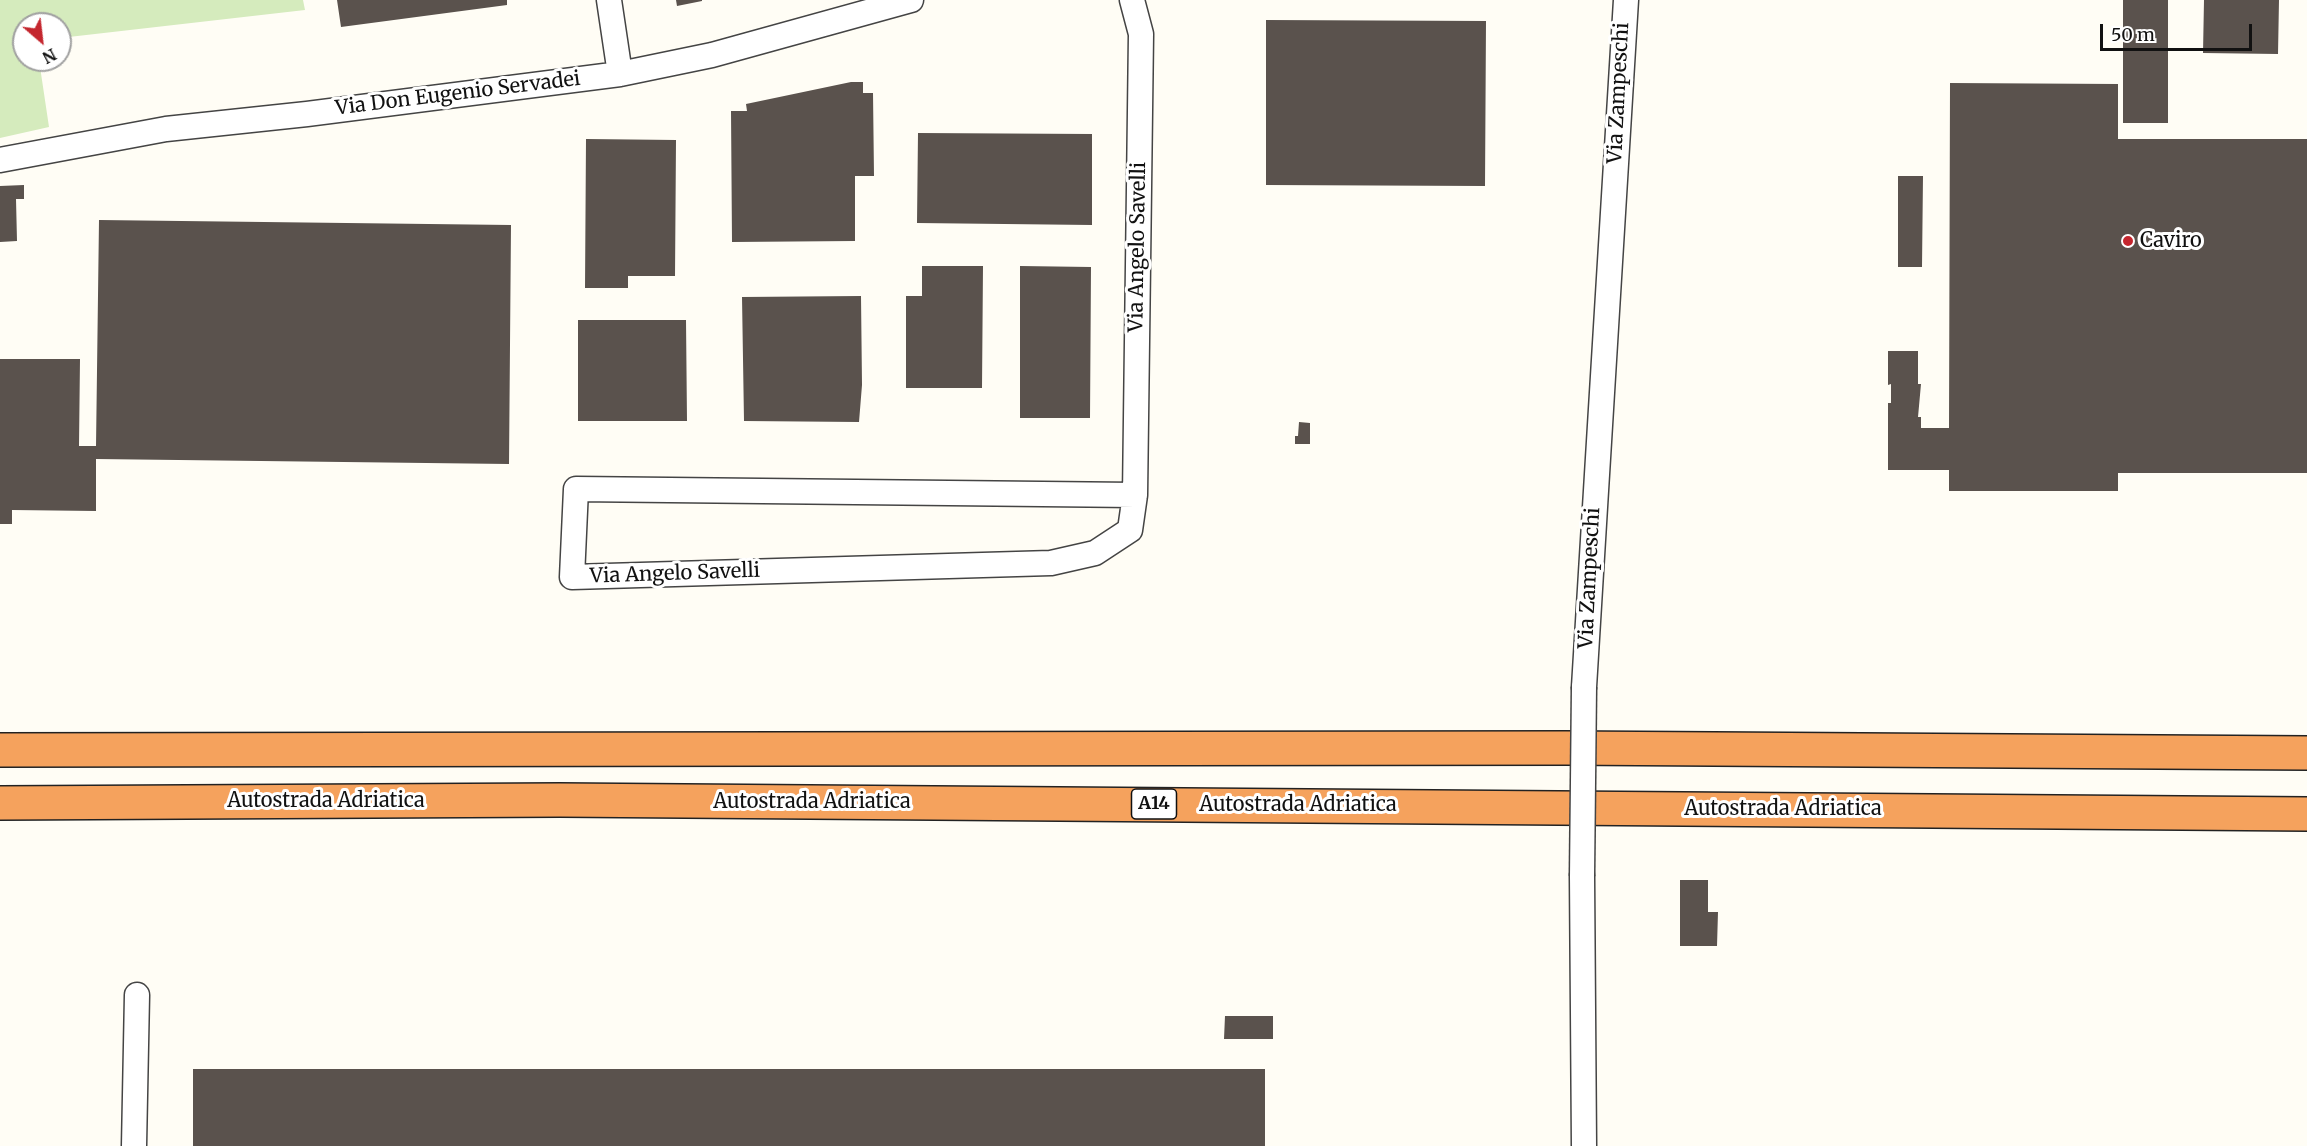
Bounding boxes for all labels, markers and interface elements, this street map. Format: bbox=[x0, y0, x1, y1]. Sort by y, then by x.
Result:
north arrow bbox=[12, 12, 72, 72]
scale bar bbox=[2103, 12, 2254, 50]
street label: Via Zampeschi bbox=[1603, 22, 1635, 164]
text: 50 m bbox=[2111, 23, 2155, 46]
text: N bbox=[39, 44, 60, 68]
street label: Via Don Eugenio Servadei bbox=[334, 67, 582, 121]
street label: Via Angelo Savelli bbox=[1125, 162, 1151, 332]
place label: Caviro bbox=[2140, 229, 2202, 253]
marker: Caviro bbox=[2121, 234, 2135, 248]
street label: Via Zampeschi bbox=[1574, 507, 1606, 649]
street label: Via Angelo Savelli bbox=[589, 559, 761, 589]
street label: Autostrada Adriatica bbox=[227, 789, 425, 813]
road number: A14 bbox=[1132, 789, 1176, 819]
street label: Autostrada Adriatica bbox=[713, 790, 911, 814]
street label: Autostrada Adriatica bbox=[1199, 793, 1397, 817]
street label: Autostrada Adriatica bbox=[1684, 797, 1882, 821]

